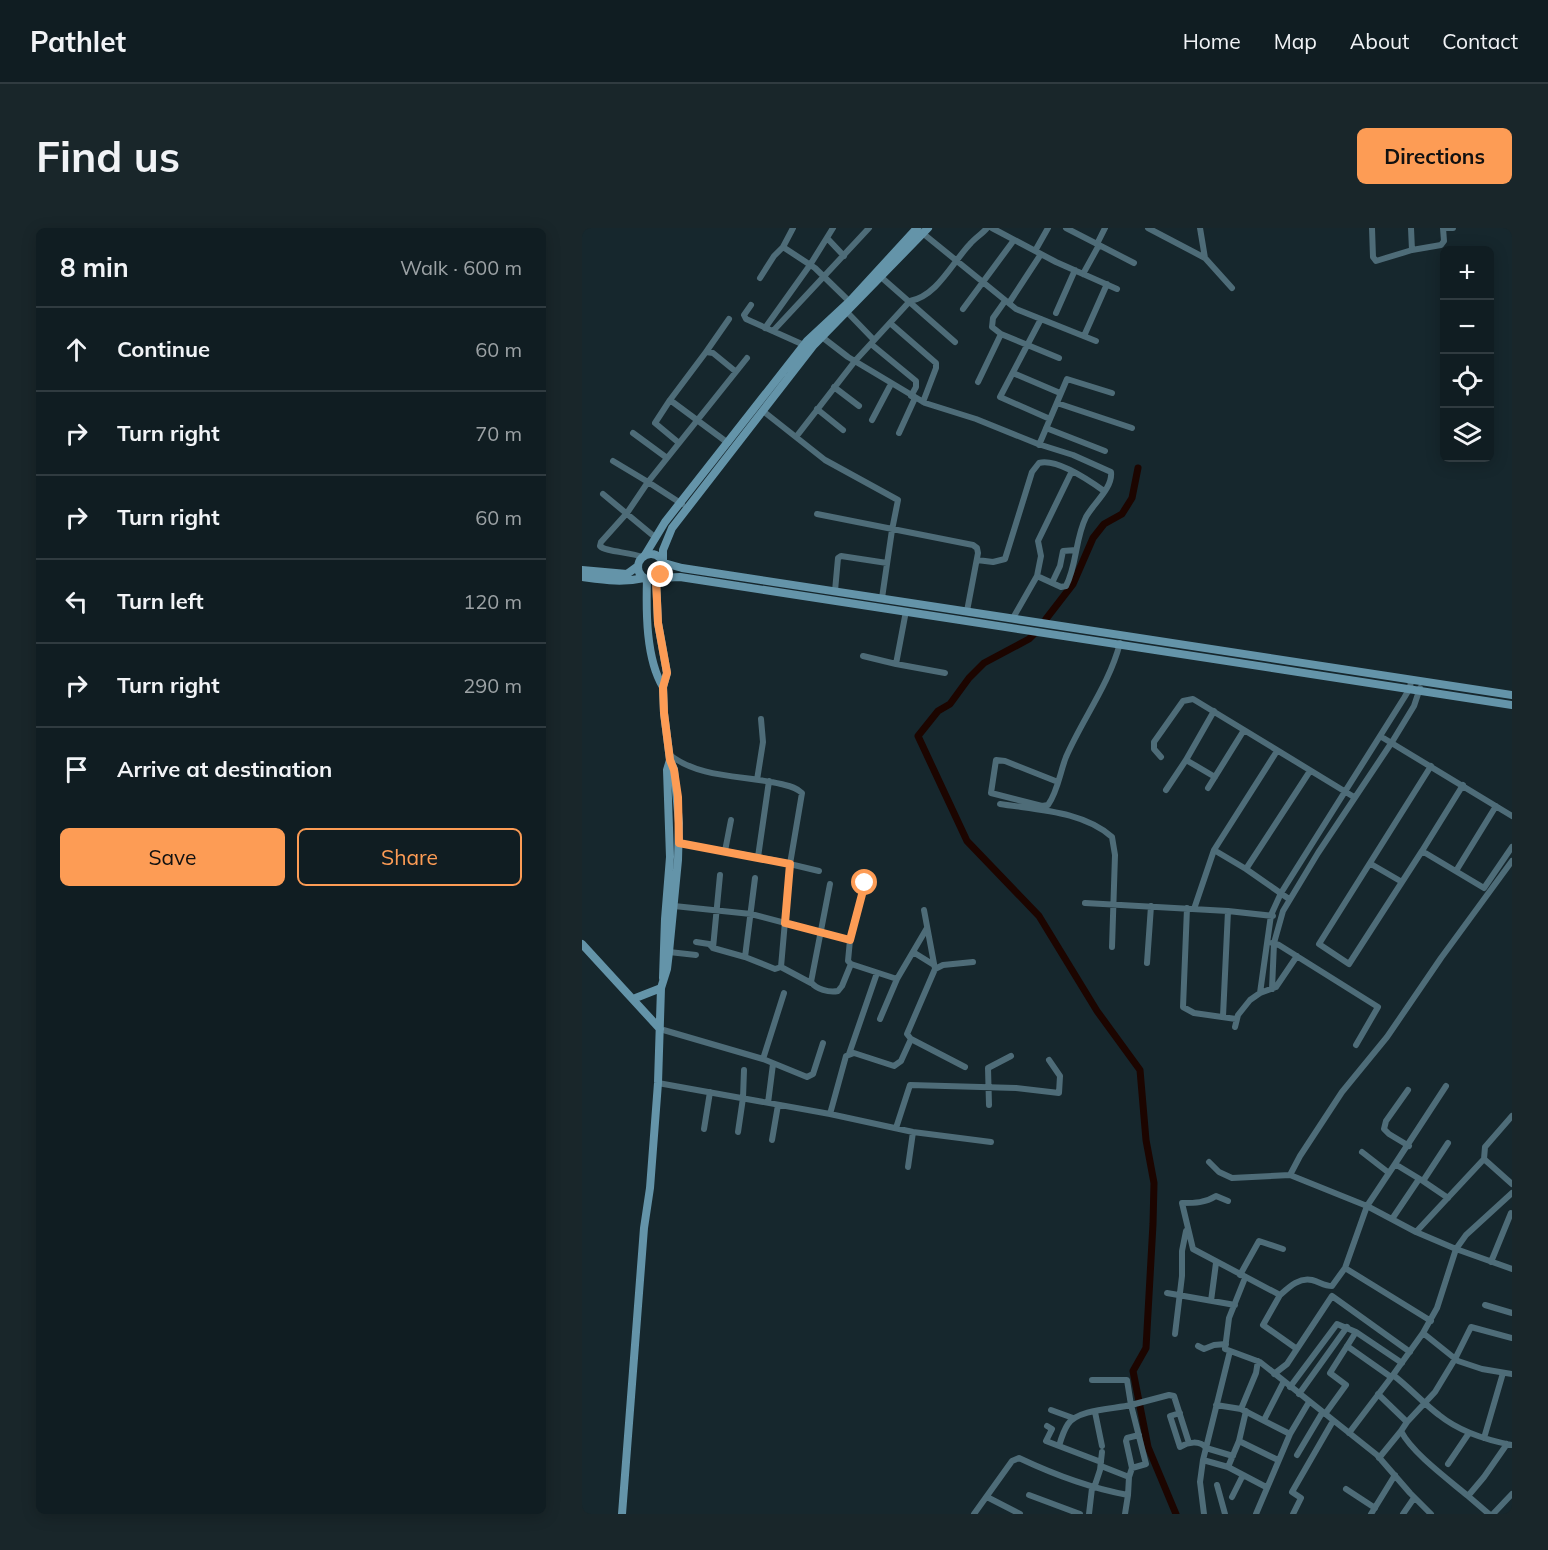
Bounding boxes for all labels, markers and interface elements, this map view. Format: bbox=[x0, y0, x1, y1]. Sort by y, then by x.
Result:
text: Pathlet bbox=[30, 24, 126, 59]
text: Home bbox=[1183, 28, 1241, 54]
text: Map bbox=[1274, 28, 1317, 54]
text: About bbox=[1350, 28, 1409, 54]
text: Contact bbox=[1442, 28, 1518, 54]
button: Directions bbox=[1357, 128, 1512, 184]
text: Find us bbox=[36, 130, 180, 183]
map controls bbox=[1440, 246, 1494, 462]
button: + bbox=[1440, 246, 1494, 300]
text: 8 min bbox=[60, 251, 129, 284]
text: Walk · 600 m bbox=[400, 255, 522, 280]
button: − bbox=[1440, 300, 1494, 354]
icon: ahead bbox=[60, 333, 93, 366]
text: Continue bbox=[117, 335, 210, 363]
text: 60 m bbox=[475, 337, 522, 362]
button: locate bbox=[1440, 354, 1494, 408]
button: layers bbox=[1440, 408, 1494, 462]
icon: right bbox=[60, 417, 93, 450]
text: Turn right bbox=[117, 419, 220, 447]
text: 70 m bbox=[475, 421, 522, 446]
icon: right bbox=[60, 501, 93, 534]
text: Turn right bbox=[117, 503, 220, 531]
text: 60 m bbox=[475, 505, 522, 530]
route end bbox=[647, 561, 673, 587]
icon: left bbox=[60, 585, 93, 618]
text: Turn left bbox=[117, 587, 204, 615]
text: 120 m bbox=[463, 589, 522, 614]
icon: right bbox=[60, 669, 93, 702]
text: Turn right bbox=[117, 671, 220, 699]
text: 290 m bbox=[463, 673, 522, 698]
icon: arrive bbox=[60, 753, 93, 786]
text: Arrive at destination bbox=[117, 755, 332, 783]
button: Save bbox=[60, 828, 285, 886]
button: Share bbox=[297, 828, 522, 886]
route start bbox=[851, 869, 877, 895]

